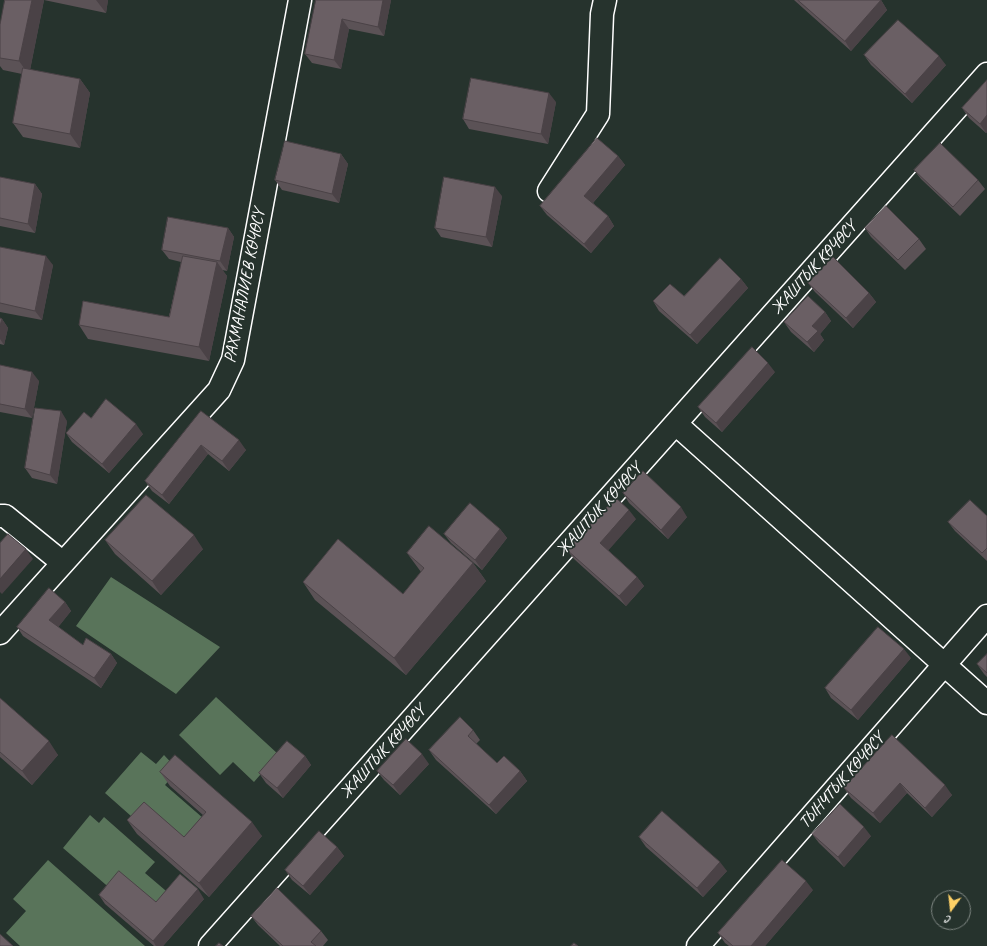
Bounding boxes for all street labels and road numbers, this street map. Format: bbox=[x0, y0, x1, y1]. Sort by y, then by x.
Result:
street label: РАХМАНАЛИЕВ КӨЧӨСҮ bbox=[220, 207, 270, 365]
street label: ЖАШТЫК КӨЧӨСҮ bbox=[767, 217, 861, 319]
street label: ЖАШТЫК КӨЧӨСҮ bbox=[552, 459, 646, 561]
street label: ЖАШТЫК КӨЧӨСҮ bbox=[336, 701, 430, 803]
street label: ТЫНЧТЫК КӨЧӨСҮ bbox=[795, 729, 889, 833]

